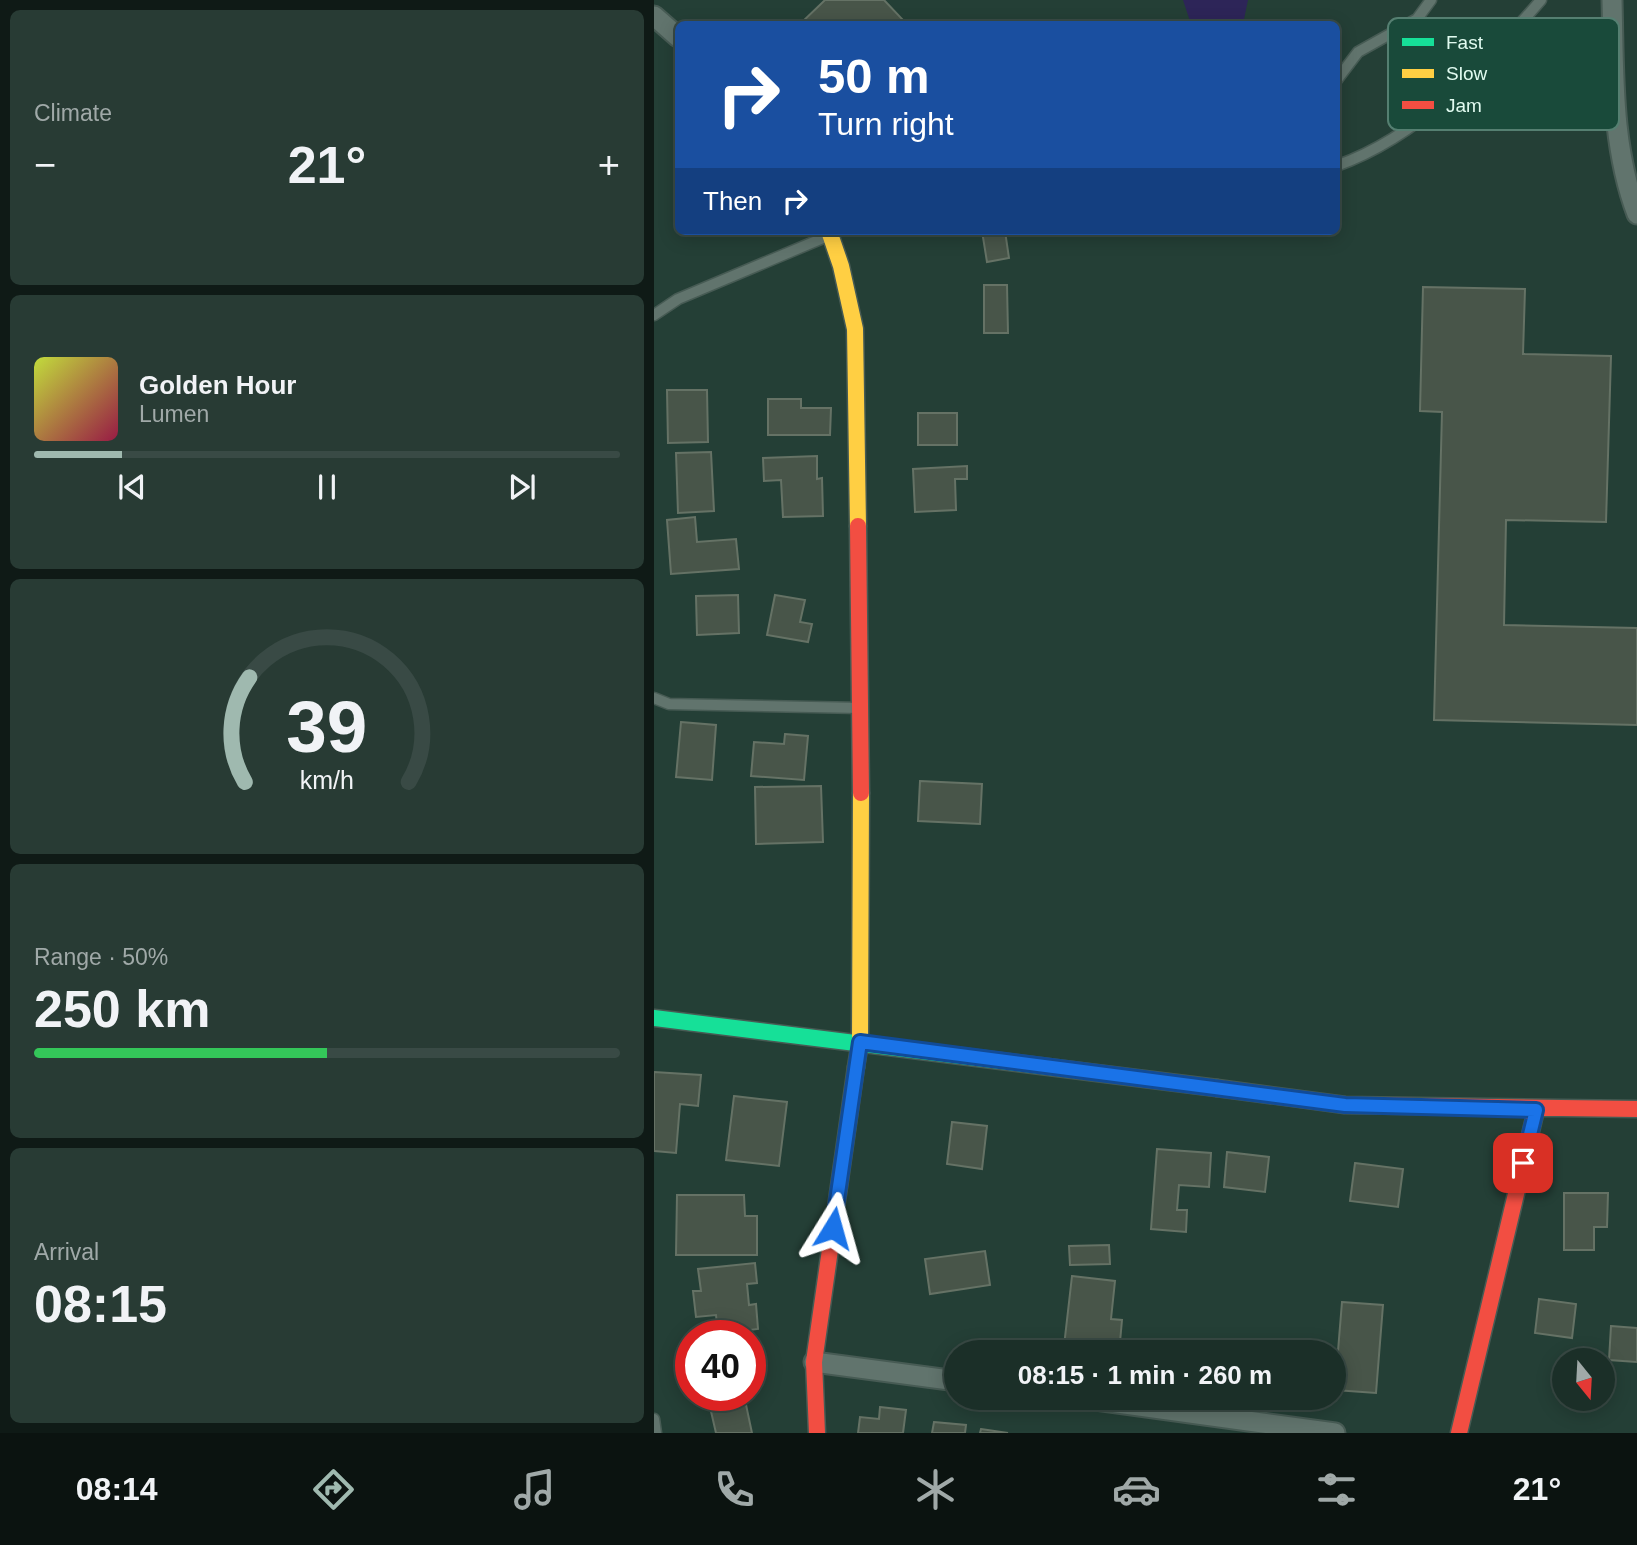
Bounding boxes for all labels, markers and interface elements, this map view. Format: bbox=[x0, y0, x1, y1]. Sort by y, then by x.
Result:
legend bbox=[1388, 18, 1619, 130]
text: Fast bbox=[1446, 32, 1484, 53]
icon: right bbox=[703, 49, 794, 140]
text: 50 m bbox=[818, 49, 930, 103]
text: Slow bbox=[1446, 63, 1487, 84]
text: Jam bbox=[1446, 95, 1482, 116]
text: Climate bbox=[34, 100, 112, 126]
text: Turn right bbox=[818, 106, 954, 142]
text: 21° bbox=[288, 136, 366, 194]
text: − bbox=[34, 144, 56, 186]
text: + bbox=[598, 144, 620, 186]
icon: right bbox=[776, 182, 814, 220]
text: Then bbox=[703, 186, 762, 216]
text: Golden Hour bbox=[139, 370, 296, 400]
text: Lumen bbox=[139, 401, 209, 427]
icon: previous bbox=[113, 468, 151, 506]
icon: pause bbox=[308, 468, 346, 506]
icon: next bbox=[503, 468, 541, 506]
text: 39 bbox=[287, 687, 367, 768]
text: km/h bbox=[300, 766, 354, 794]
text: Range · 50% bbox=[34, 944, 168, 970]
text: 250 km bbox=[34, 980, 210, 1038]
pin bbox=[1493, 1133, 1553, 1193]
icon: arrive bbox=[1504, 1144, 1542, 1182]
position arrow bbox=[796, 1191, 870, 1265]
text: Arrival bbox=[34, 1239, 99, 1265]
text: 08:15 bbox=[34, 1275, 167, 1333]
speed limit sign: 40 bbox=[675, 1320, 766, 1411]
north arrow bbox=[1552, 1348, 1615, 1410]
map controls bbox=[1552, 1348, 1615, 1411]
text: 08:15 · 1 min · 260 m bbox=[1018, 1360, 1272, 1390]
icon: directions bbox=[309, 1465, 358, 1514]
icon: music bbox=[510, 1465, 559, 1514]
icon: phone bbox=[710, 1465, 759, 1514]
icon: climate bbox=[911, 1465, 960, 1514]
icon: car bbox=[1112, 1465, 1161, 1514]
icon: filters bbox=[1312, 1465, 1361, 1514]
text: 08:14 bbox=[76, 1471, 158, 1507]
text: 21° bbox=[1513, 1471, 1561, 1507]

